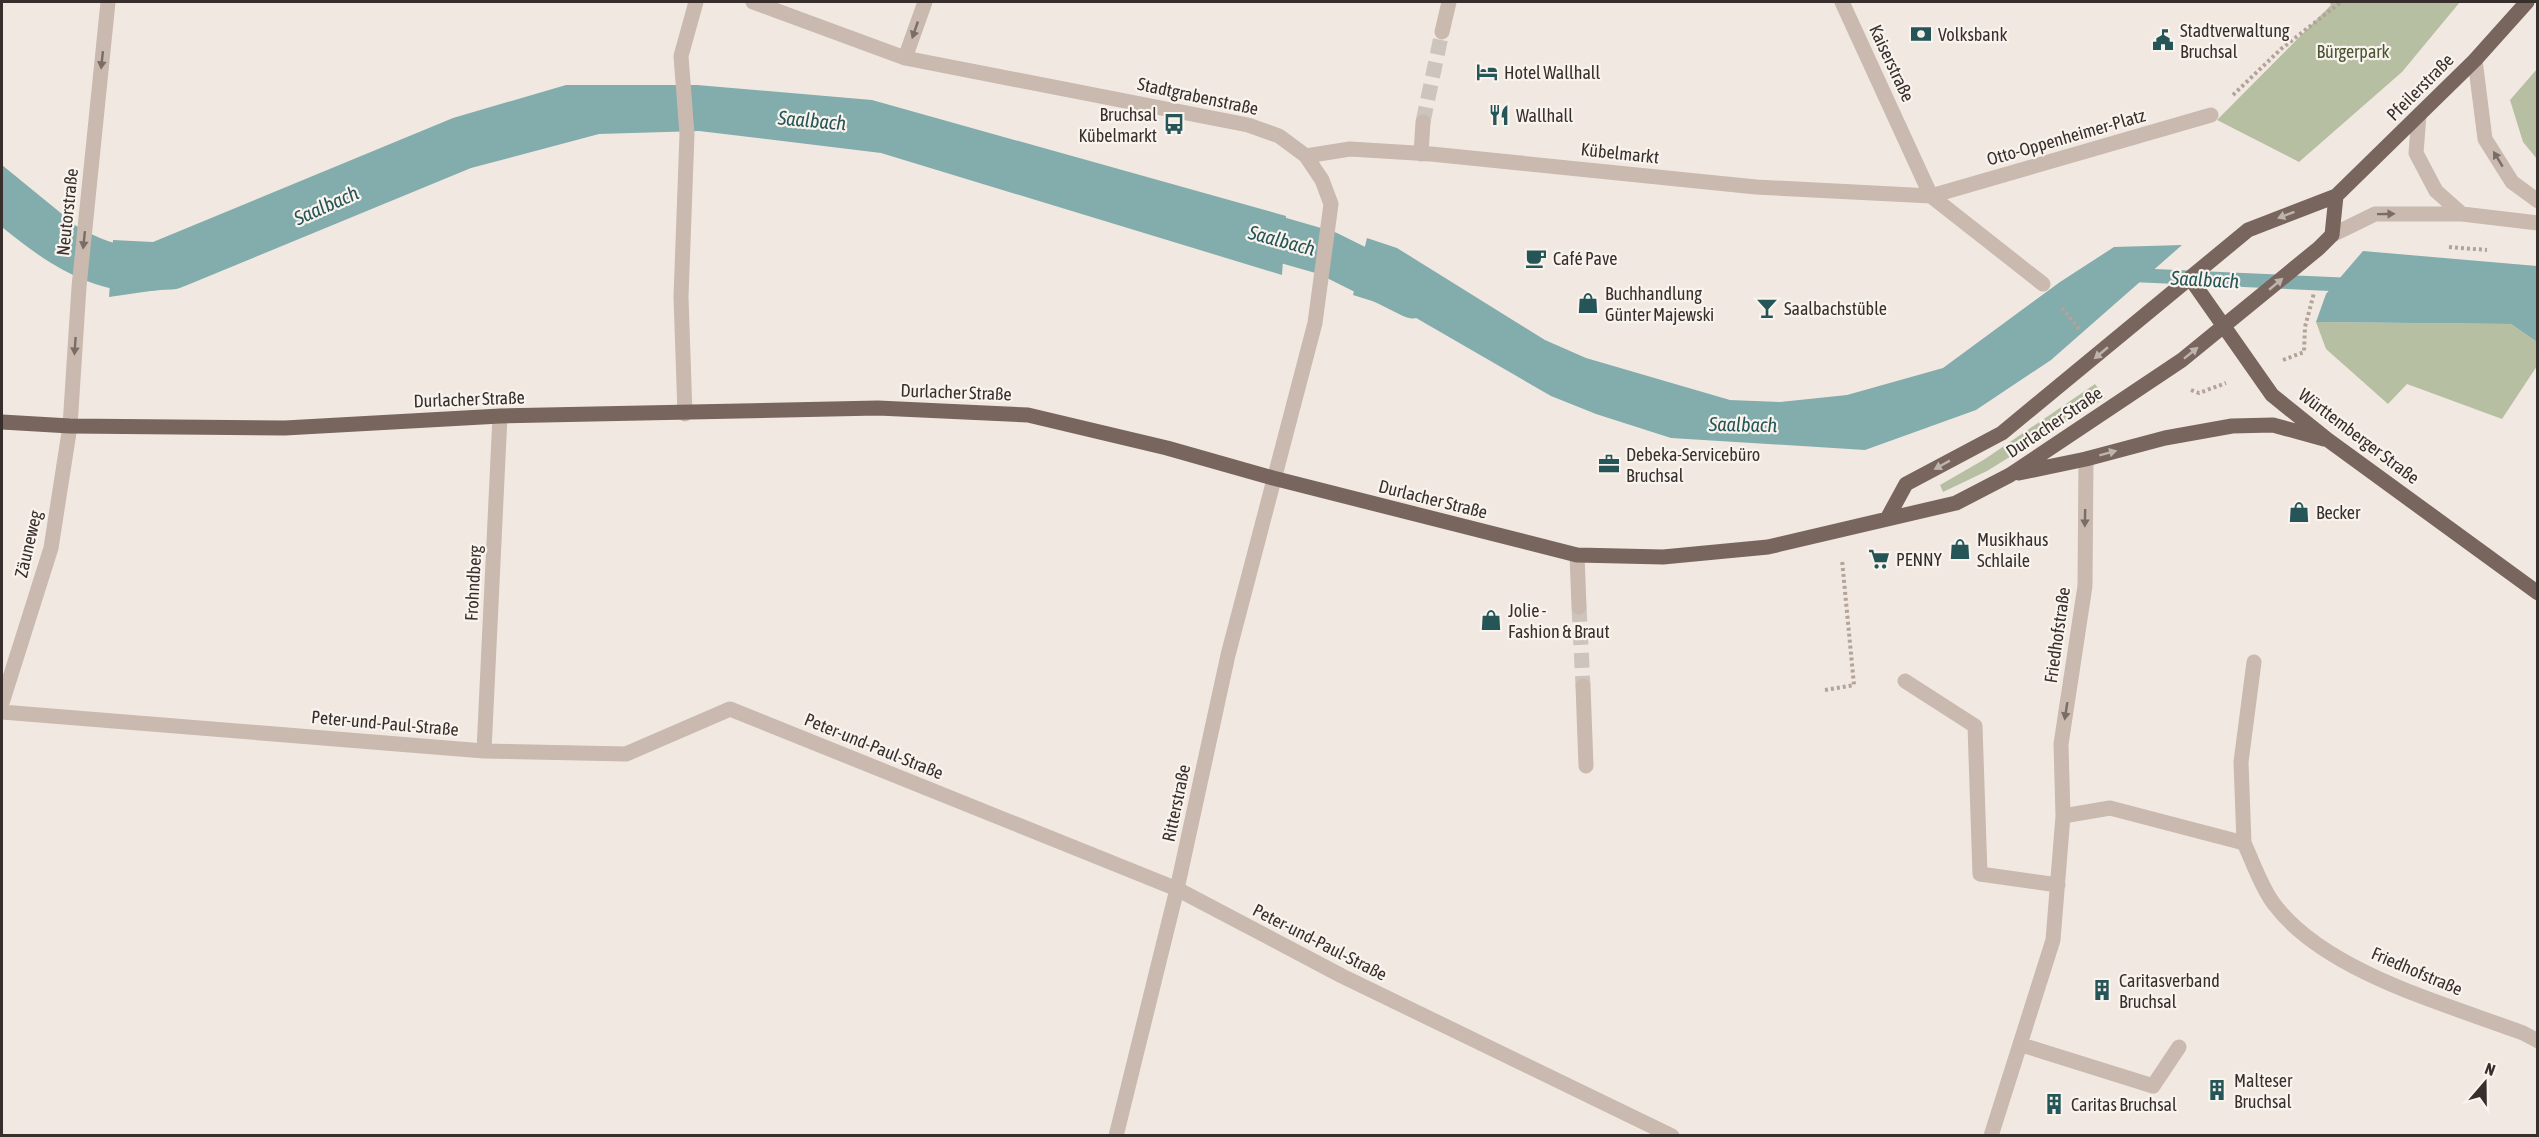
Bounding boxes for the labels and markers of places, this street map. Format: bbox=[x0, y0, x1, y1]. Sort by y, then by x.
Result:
place label: Stadtverwaltung Bruchsal bbox=[2180, 20, 2290, 62]
bank icon: Volksbank bbox=[1909, 22, 1933, 46]
place label: Volksbank bbox=[1938, 24, 2007, 45]
public building icon: Stadtverwaltung Bruchsal bbox=[2151, 28, 2175, 52]
hotel icon: Hotel Wallhall bbox=[1475, 60, 1499, 84]
place label: Hotel Wallhall bbox=[1504, 62, 1601, 83]
restaurant icon: Wallhall bbox=[1487, 103, 1511, 127]
place label: Bruchsal Kübelmarkt bbox=[1078, 104, 1157, 146]
place label: Wallhall bbox=[1516, 105, 1573, 126]
bus stop icon: Bruchsal Kübelmarkt bbox=[1162, 112, 1186, 136]
cafe icon: Café Pave bbox=[1524, 246, 1548, 270]
place label: Café Pave bbox=[1553, 248, 1617, 269]
place label: Buchhandlung Günter Majewski bbox=[1605, 283, 1714, 325]
shop icon: Buchhandlung Günter Majewski bbox=[1576, 291, 1600, 315]
bar icon: Saalbachstüble bbox=[1755, 296, 1779, 320]
place label: Saalbachstüble bbox=[1784, 298, 1887, 319]
place label: Debeka-Servicebüro Bruchsal bbox=[1626, 444, 1760, 486]
office icon: Debeka-Servicebüro Bruchsal bbox=[1597, 452, 1621, 476]
shop icon: Becker bbox=[2287, 500, 2311, 524]
place label: Becker bbox=[2316, 502, 2361, 523]
place label: Musikhaus Schlaile bbox=[1977, 529, 2048, 571]
shop icon: Musikhaus Schlaile bbox=[1948, 537, 1972, 561]
supermarket icon: PENNY bbox=[1867, 547, 1891, 571]
place label: PENNY bbox=[1896, 549, 1942, 570]
place label: Jolie - Fashion & Braut bbox=[1508, 600, 1610, 642]
shop icon: Jolie - Fashion & Braut bbox=[1479, 608, 1503, 632]
place label: Caritasverband Bruchsal bbox=[2119, 970, 2220, 1012]
building icon: Caritasverband Bruchsal bbox=[2090, 978, 2114, 1002]
place label: Malteser Bruchsal bbox=[2234, 1070, 2293, 1112]
building icon: Malteser Bruchsal bbox=[2205, 1078, 2229, 1102]
building icon: Caritas Bruchsal bbox=[2042, 1092, 2066, 1116]
place label: Caritas Bruchsal bbox=[2071, 1094, 2177, 1115]

